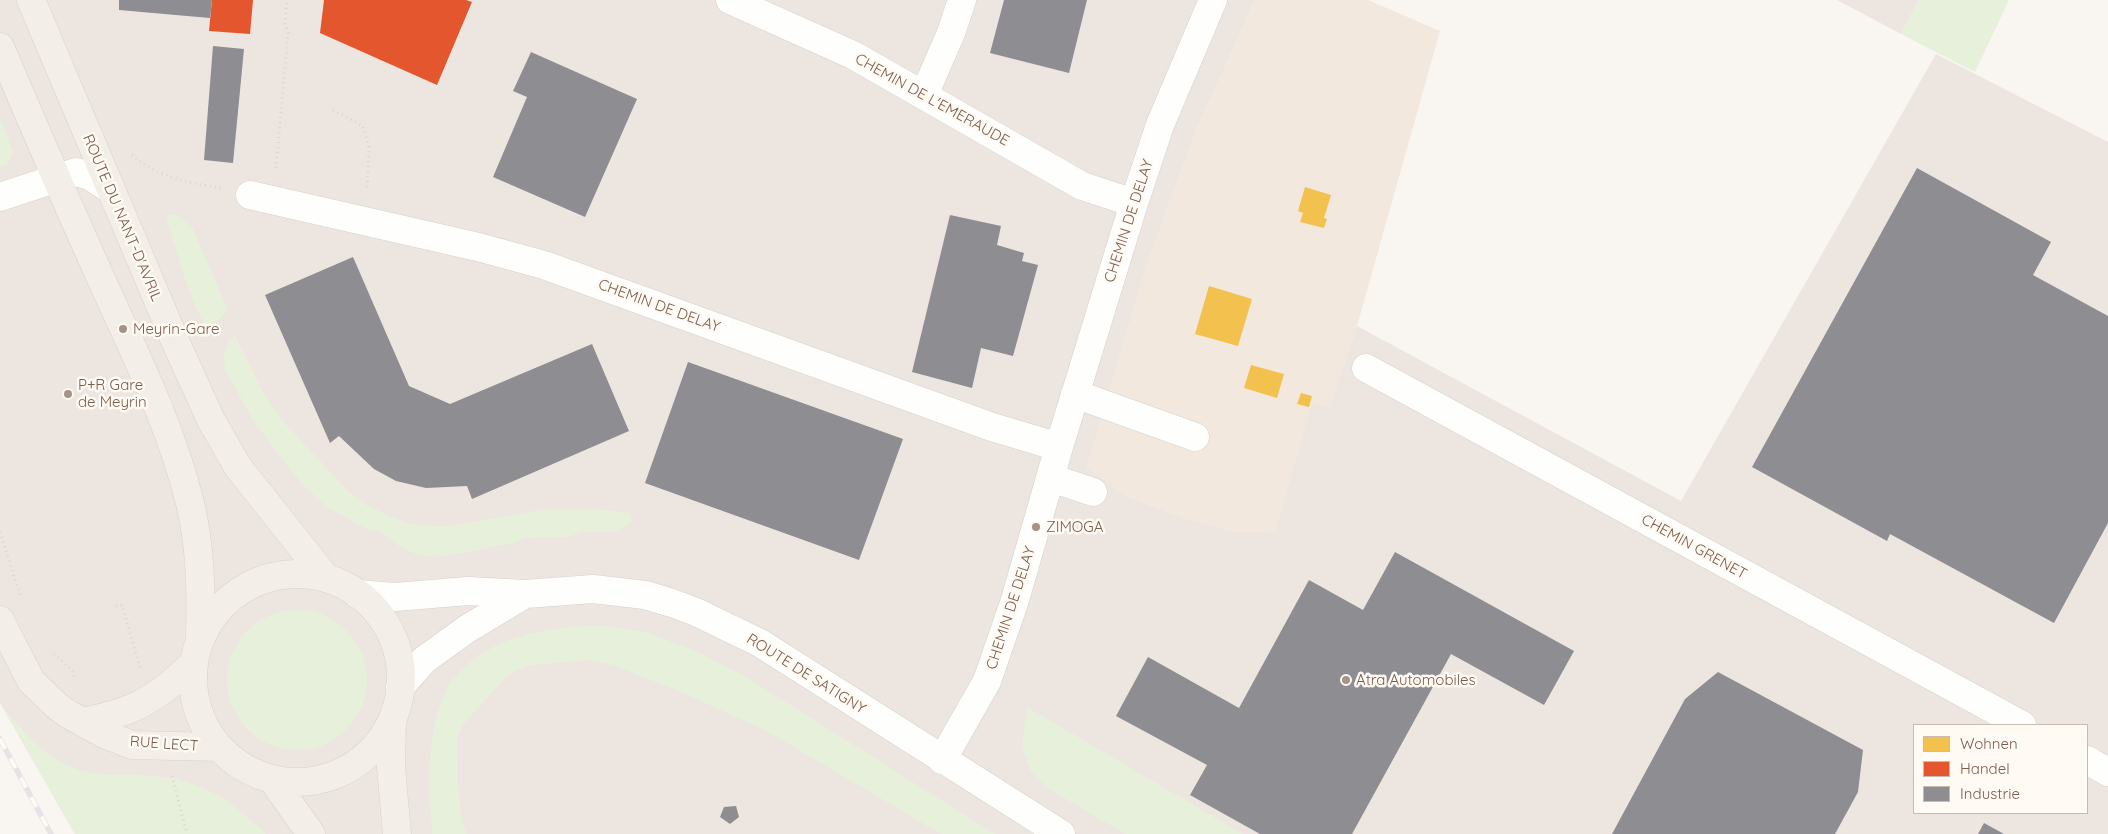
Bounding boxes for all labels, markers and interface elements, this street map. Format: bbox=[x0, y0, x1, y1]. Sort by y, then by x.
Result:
street label: CHEMIN DE L'EMERAUDE bbox=[852, 50, 1012, 150]
street label: ROUTE DU NANT-D'AVRIL bbox=[79, 132, 165, 304]
street label: CHEMIN DE DELAY bbox=[1101, 157, 1157, 285]
street label: CHEMIN DE DELAY bbox=[596, 276, 722, 336]
place label: Meyrin-Gare bbox=[133, 320, 219, 338]
marker: Meyrin-Gare bbox=[117, 323, 129, 335]
place label: P+R Gare de Meyrin bbox=[78, 376, 147, 411]
marker: P+R Gare de Meyrin bbox=[62, 388, 74, 400]
street label: CHEMIN GRENET bbox=[1638, 511, 1750, 583]
place label: ZIMOGA bbox=[1046, 518, 1103, 536]
marker: ZIMOGA bbox=[1030, 521, 1042, 533]
street label: CHEMIN DE DELAY bbox=[983, 544, 1039, 672]
street label: ROUTE DE SATIGNY bbox=[743, 630, 869, 718]
place label: Atra Automobiles bbox=[1356, 671, 1476, 689]
marker: Atra Automobiles bbox=[1340, 674, 1352, 686]
legend bbox=[1913, 724, 2088, 814]
street label: RUE LECT bbox=[129, 733, 199, 755]
text: Wohnen bbox=[1960, 734, 2018, 753]
text: Handel bbox=[1960, 759, 2010, 778]
text: Industrie bbox=[1960, 784, 2020, 803]

